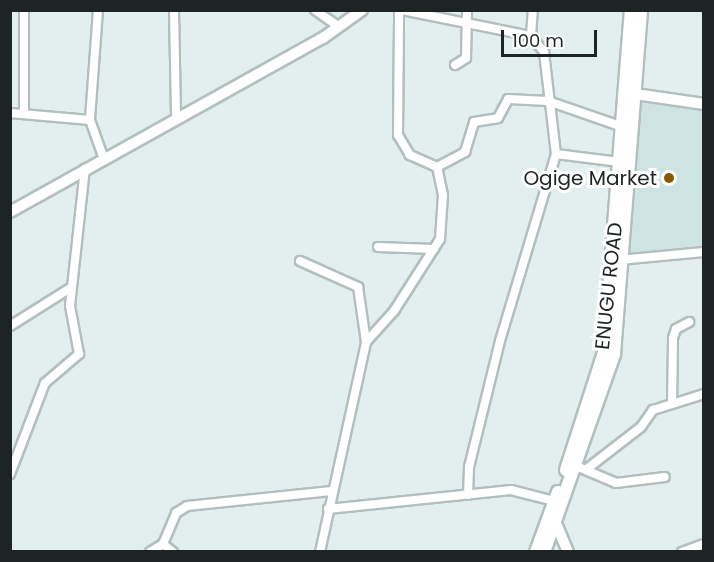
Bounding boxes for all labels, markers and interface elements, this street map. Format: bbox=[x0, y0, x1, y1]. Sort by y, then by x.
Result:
scale bar bbox=[504, 18, 600, 56]
text: 100 m bbox=[512, 28, 564, 53]
place label: Ogige Market bbox=[523, 166, 657, 190]
marker: Ogige Market bbox=[662, 171, 676, 185]
street label: ENUGU ROAD bbox=[590, 221, 628, 351]

